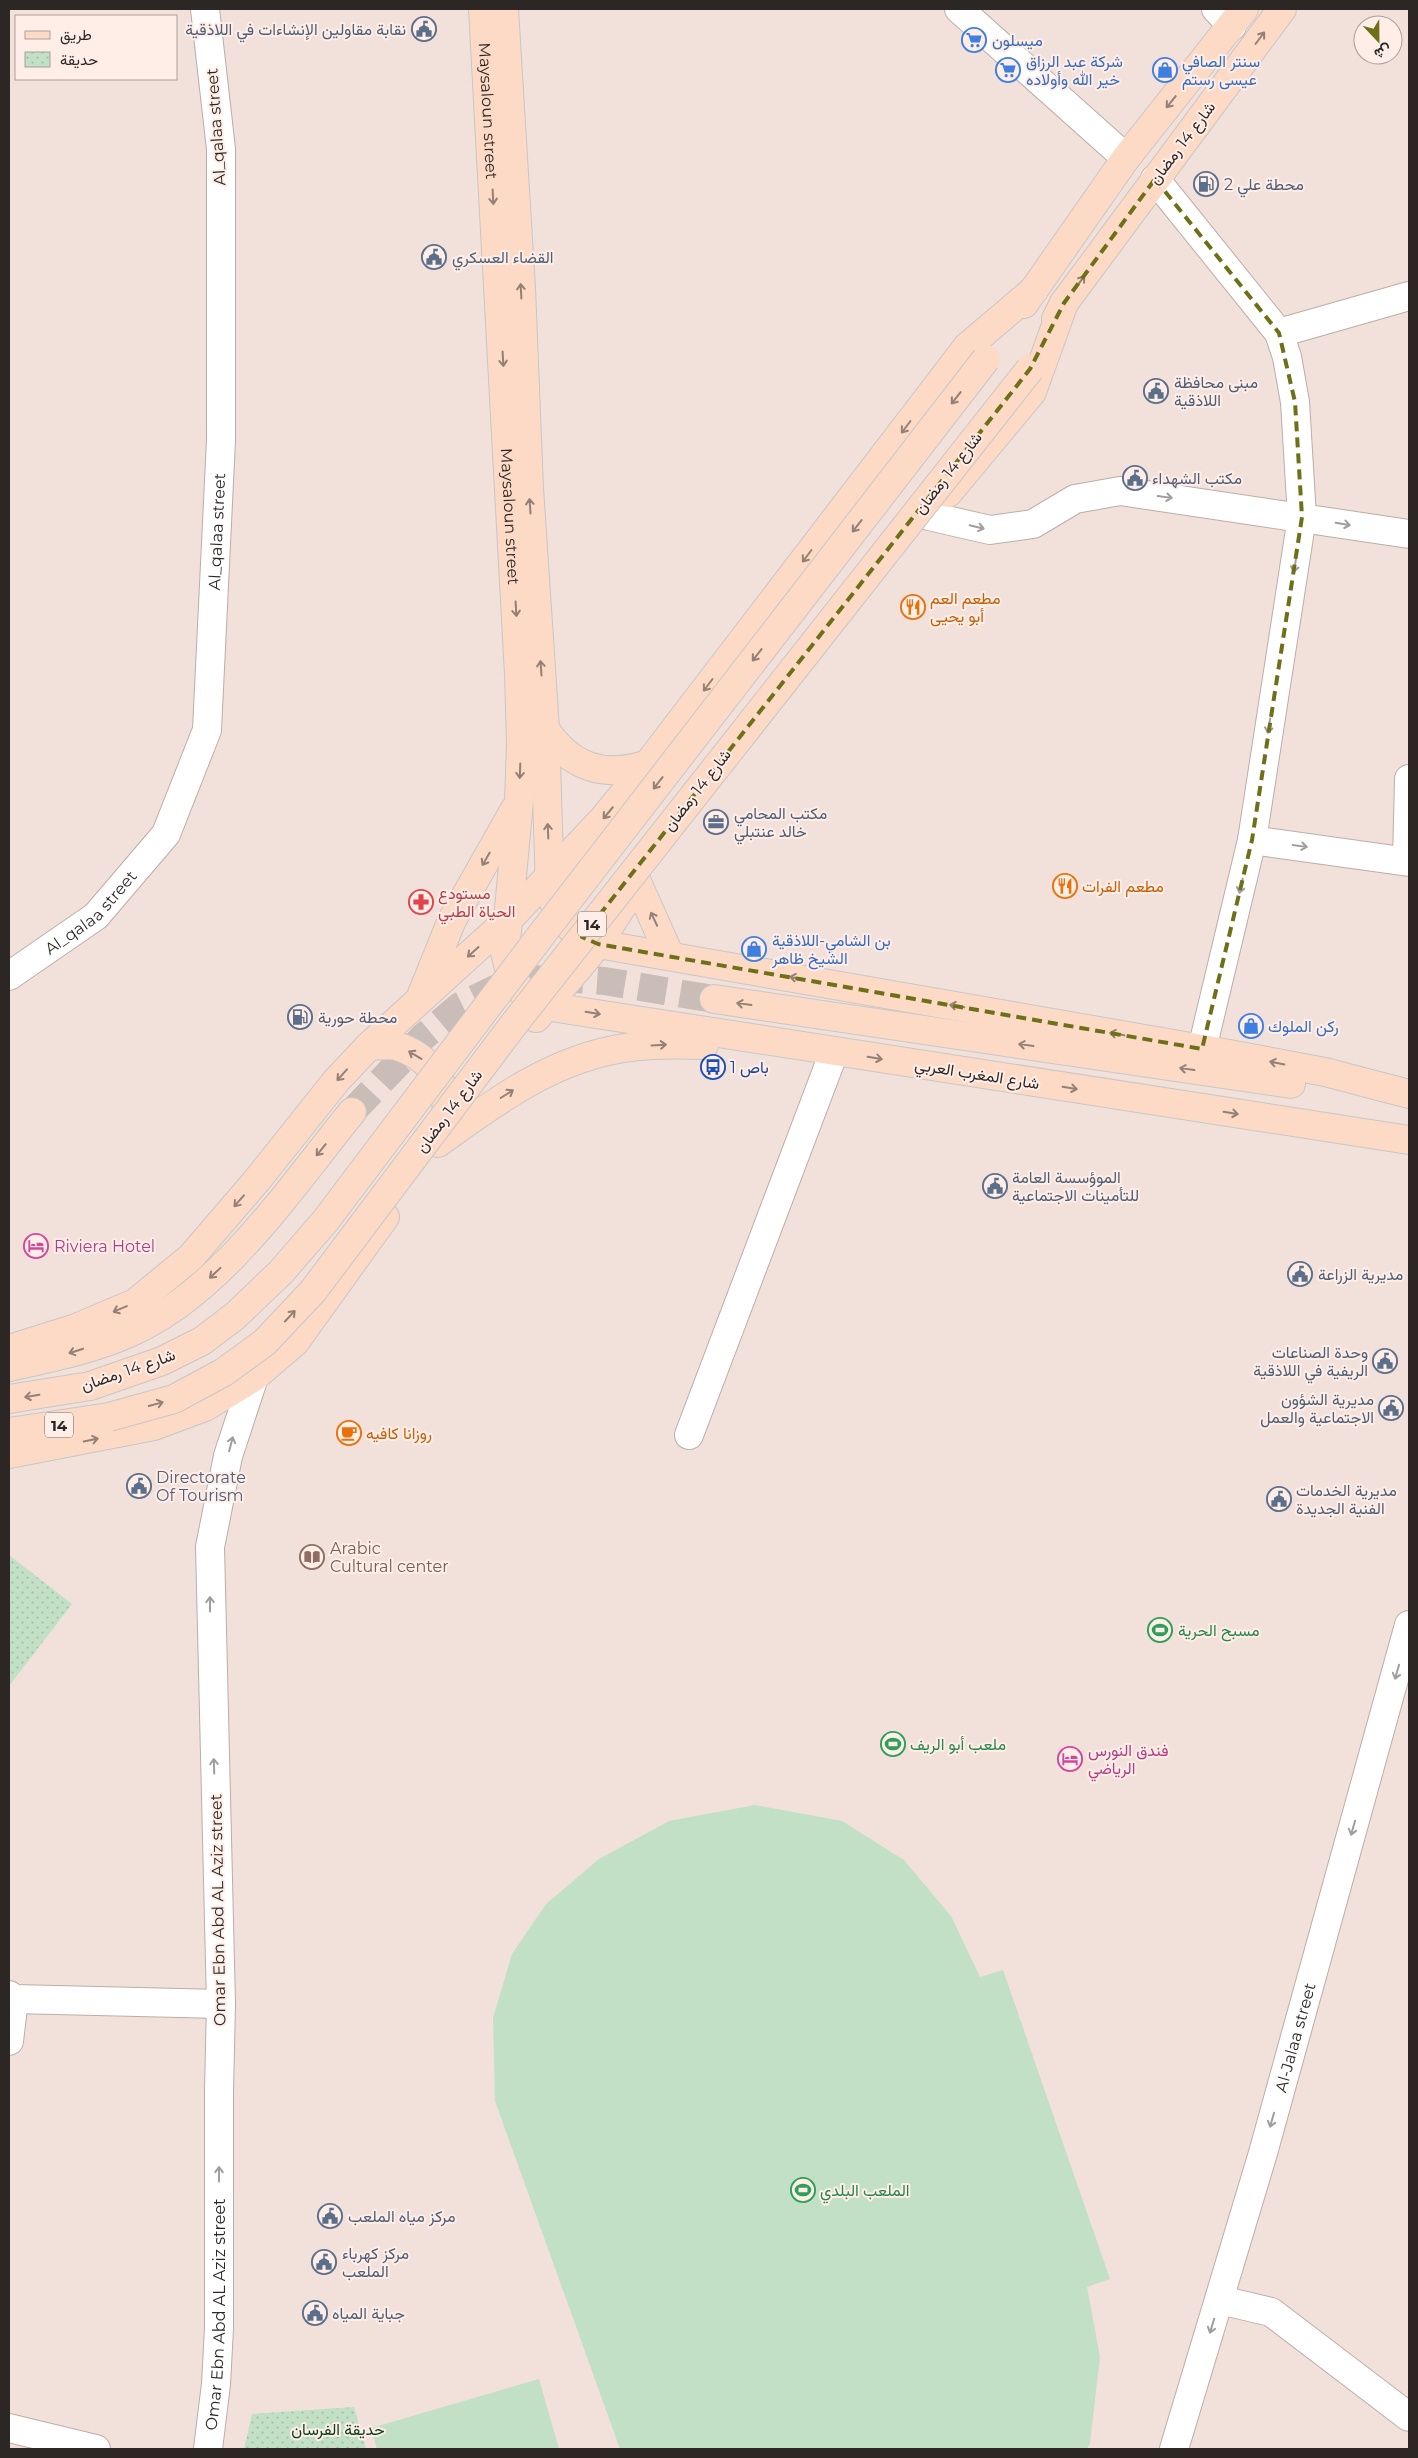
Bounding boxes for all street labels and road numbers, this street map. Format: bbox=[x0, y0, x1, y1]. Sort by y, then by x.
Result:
street label: Maysaloun street bbox=[475, 42, 502, 180]
street label: Al_qalaa street bbox=[202, 67, 230, 186]
street label: شارع 14 رمضان bbox=[1145, 98, 1221, 189]
street label: شارع 14 رمضان bbox=[910, 428, 987, 519]
street label: Maysaloun street bbox=[497, 447, 524, 586]
street label: Al_qalaa street bbox=[204, 472, 229, 591]
street label: شارع 14 رمضان bbox=[659, 745, 736, 836]
street label: Al_qalaa street bbox=[41, 866, 141, 958]
road number: 14 bbox=[578, 912, 606, 936]
street label: شارع المغرب العربي bbox=[913, 1055, 1041, 1097]
street label: شارع 14 رمضان bbox=[412, 1066, 488, 1157]
street label: شارع 14 رمضان bbox=[78, 1345, 178, 1397]
road number: 14 bbox=[45, 1412, 73, 1438]
street label: Omar Ebn Abd AL Aziz street bbox=[206, 1793, 230, 2026]
street label: Al-Jalaa street bbox=[1271, 1980, 1319, 2094]
street label: Omar Ebn Abd AL Aziz street bbox=[201, 2198, 229, 2431]

